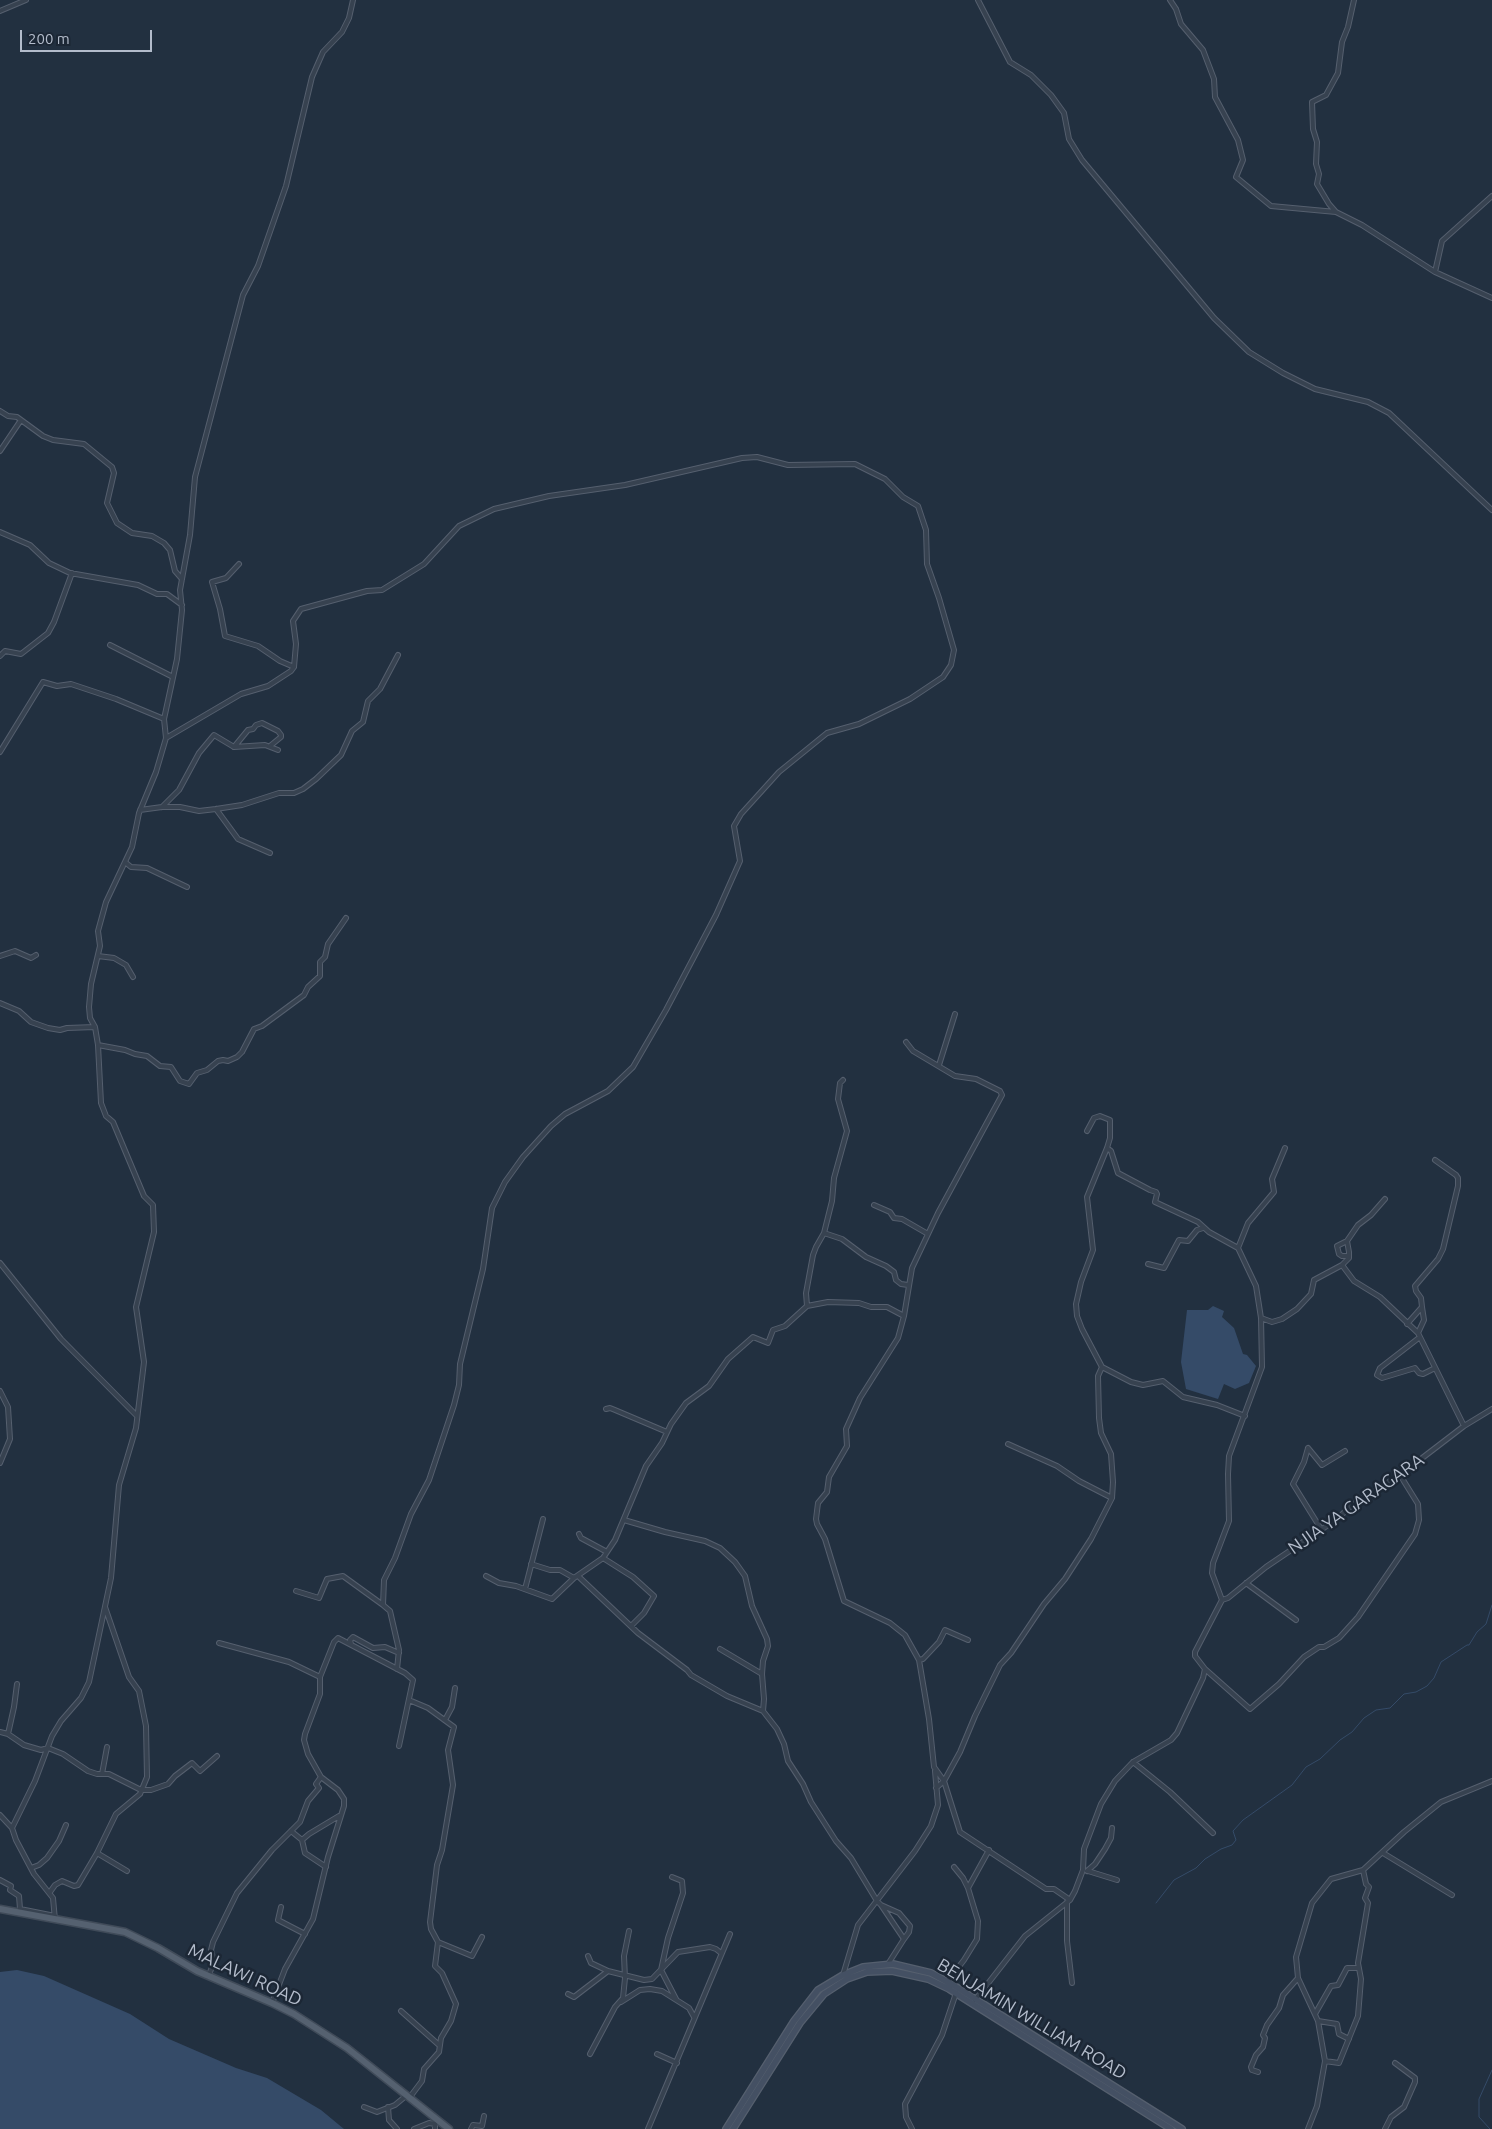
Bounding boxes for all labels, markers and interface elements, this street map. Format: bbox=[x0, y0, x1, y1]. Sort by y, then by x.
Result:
scale bar bbox=[22, 20, 155, 52]
text: 200 m bbox=[28, 30, 70, 47]
street label: NJIA YA GARAGARA bbox=[1284, 1449, 1428, 1559]
street label: MALAWI ROAD bbox=[185, 1939, 305, 2011]
street label: BENJAMIN WILLIAM ROAD bbox=[933, 1954, 1131, 2084]

